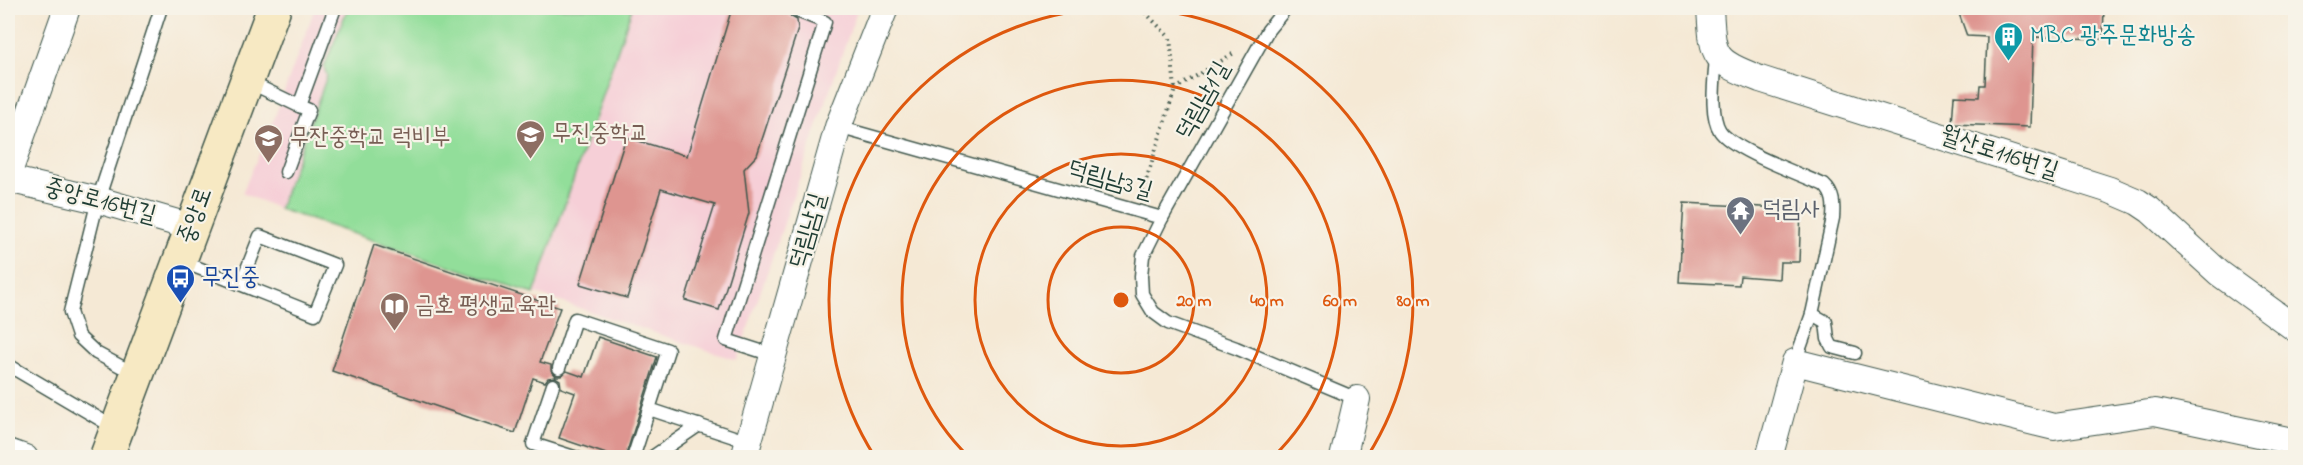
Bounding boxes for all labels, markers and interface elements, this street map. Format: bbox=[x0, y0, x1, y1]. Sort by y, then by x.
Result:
place label: MBC 광주문화방송 bbox=[2030, 19, 2196, 54]
building icon: MBC 광주문화방송 bbox=[1993, 20, 2025, 62]
street label: 덕림남1길 bbox=[1168, 55, 1240, 147]
place label: 무진중학교 bbox=[552, 117, 649, 152]
school or university icon: 무진중학교 bbox=[515, 118, 547, 160]
street label: 월산로116번길 bbox=[1935, 118, 2063, 190]
place label: 무잔중학교 럭비부 bbox=[290, 121, 451, 156]
school or university icon: 무잔중학교 럭비부 bbox=[253, 122, 285, 164]
street label: 덕림남3길 bbox=[1063, 152, 1157, 210]
street label: 중앙로16번길 bbox=[40, 170, 160, 234]
street label: 중앙로 bbox=[170, 183, 222, 249]
street label: 덕림남길 bbox=[782, 189, 836, 273]
place label: 덕림사 bbox=[1762, 193, 1820, 228]
temple icon: 덕림사 bbox=[1725, 194, 1757, 236]
place label: 무진중 bbox=[202, 261, 260, 296]
bus stop icon: 무진중 bbox=[165, 262, 197, 304]
place label: 금호 평생교육관 bbox=[415, 289, 556, 324]
text: 20 m bbox=[1175, 289, 1212, 315]
text: 40 m bbox=[1250, 289, 1284, 315]
text: 60 m bbox=[1323, 289, 1357, 315]
text: 80 m bbox=[1396, 289, 1430, 315]
library icon: 금호 평생교육관 bbox=[378, 290, 410, 332]
centre of rings bbox=[1111, 290, 1131, 310]

